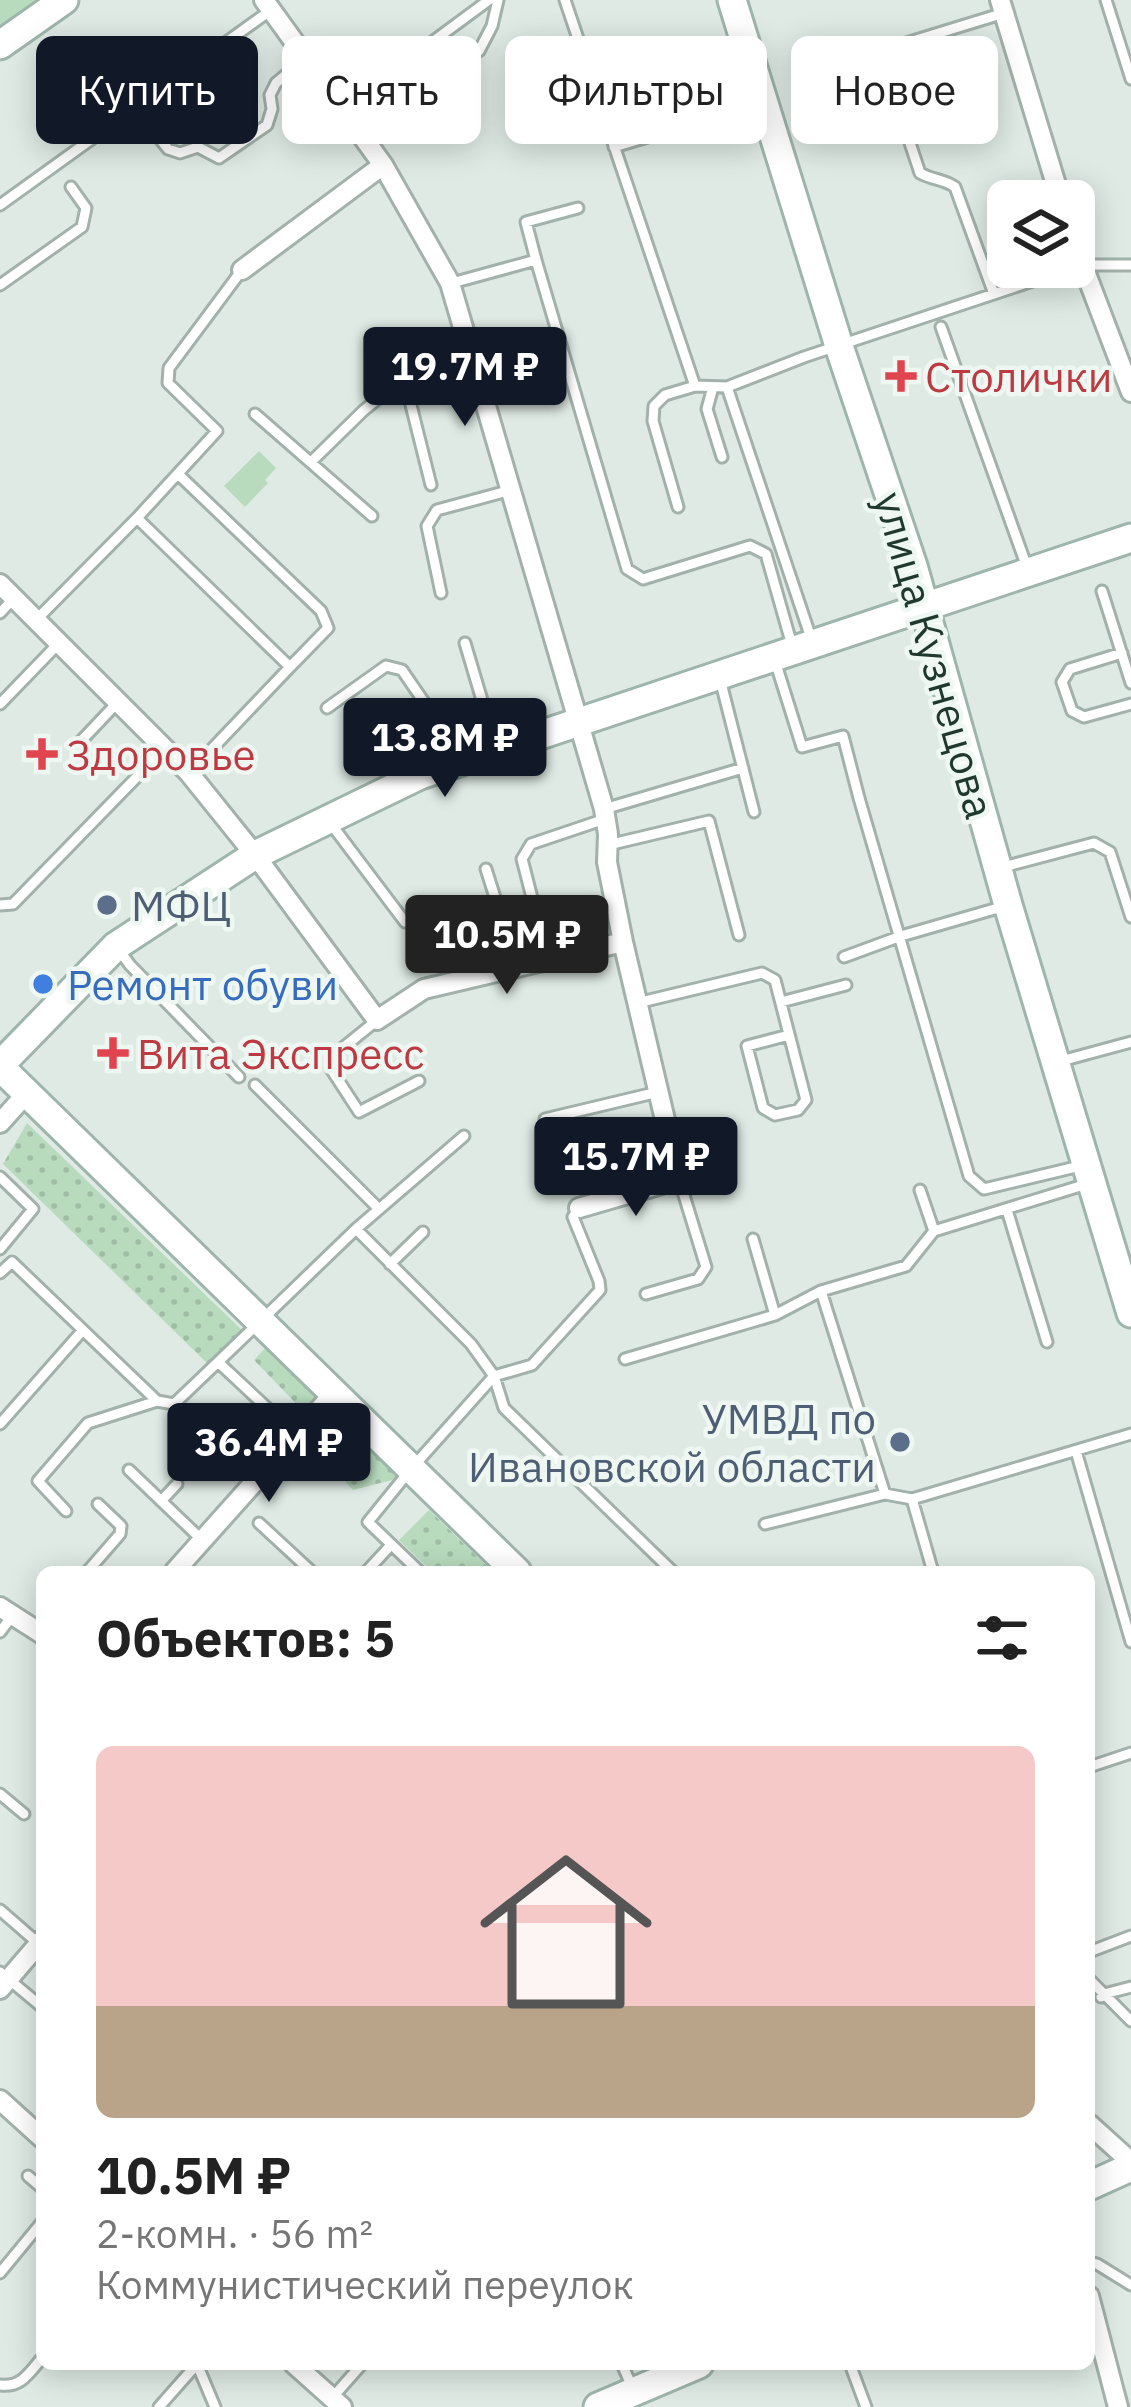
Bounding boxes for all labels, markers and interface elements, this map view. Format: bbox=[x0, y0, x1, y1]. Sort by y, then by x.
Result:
chip: Купить bbox=[36, 36, 258, 144]
chip: Снять bbox=[282, 36, 481, 144]
chip: Фильтры bbox=[505, 36, 767, 144]
chip: Новое bbox=[791, 36, 998, 144]
map controls bbox=[987, 180, 1095, 288]
button: layers bbox=[987, 180, 1095, 288]
pin: 19.7M ₽ bbox=[354, 327, 576, 429]
text: 19.7M ₽ bbox=[390, 340, 540, 391]
place label: Столички bbox=[925, 349, 1113, 404]
marker: Столички bbox=[888, 363, 914, 389]
street label: улица Кузнецова bbox=[862, 485, 1008, 825]
pin: 13.8M ₽ bbox=[334, 698, 556, 800]
text: 13.8M ₽ bbox=[370, 711, 520, 762]
place label: Здоровье bbox=[66, 727, 256, 782]
marker: Здоровье bbox=[29, 741, 55, 767]
place label: МФЦ bbox=[131, 878, 231, 933]
marker: МФЦ bbox=[94, 892, 120, 918]
pin: 10.5M ₽ bbox=[396, 895, 618, 997]
text: 10.5M ₽ bbox=[432, 908, 582, 959]
place label: Ремонт обуви bbox=[67, 957, 338, 1012]
marker: Ремонт обуви bbox=[30, 971, 56, 997]
place label: Вита Экспресс bbox=[137, 1026, 424, 1081]
marker: Вита Экспресс bbox=[100, 1040, 126, 1066]
pin: 15.7M ₽ bbox=[525, 1117, 747, 1219]
text: 15.7M ₽ bbox=[561, 1130, 711, 1181]
place label: УМВД по Ивановской области bbox=[468, 1391, 876, 1494]
pin: 36.4M ₽ bbox=[158, 1403, 380, 1505]
text: 36.4M ₽ bbox=[194, 1416, 344, 1467]
marker: УМВД по Ивановской области bbox=[887, 1429, 913, 1455]
text: Объектов: 5 bbox=[96, 1605, 395, 1671]
icon: filters bbox=[969, 1605, 1035, 1671]
icon: home bbox=[458, 1824, 674, 2040]
text: 10.5M ₽ bbox=[96, 2142, 291, 2208]
text: 2-комн. · 56 m² bbox=[96, 2208, 373, 2259]
text: Коммунистический переулок bbox=[96, 2259, 634, 2310]

